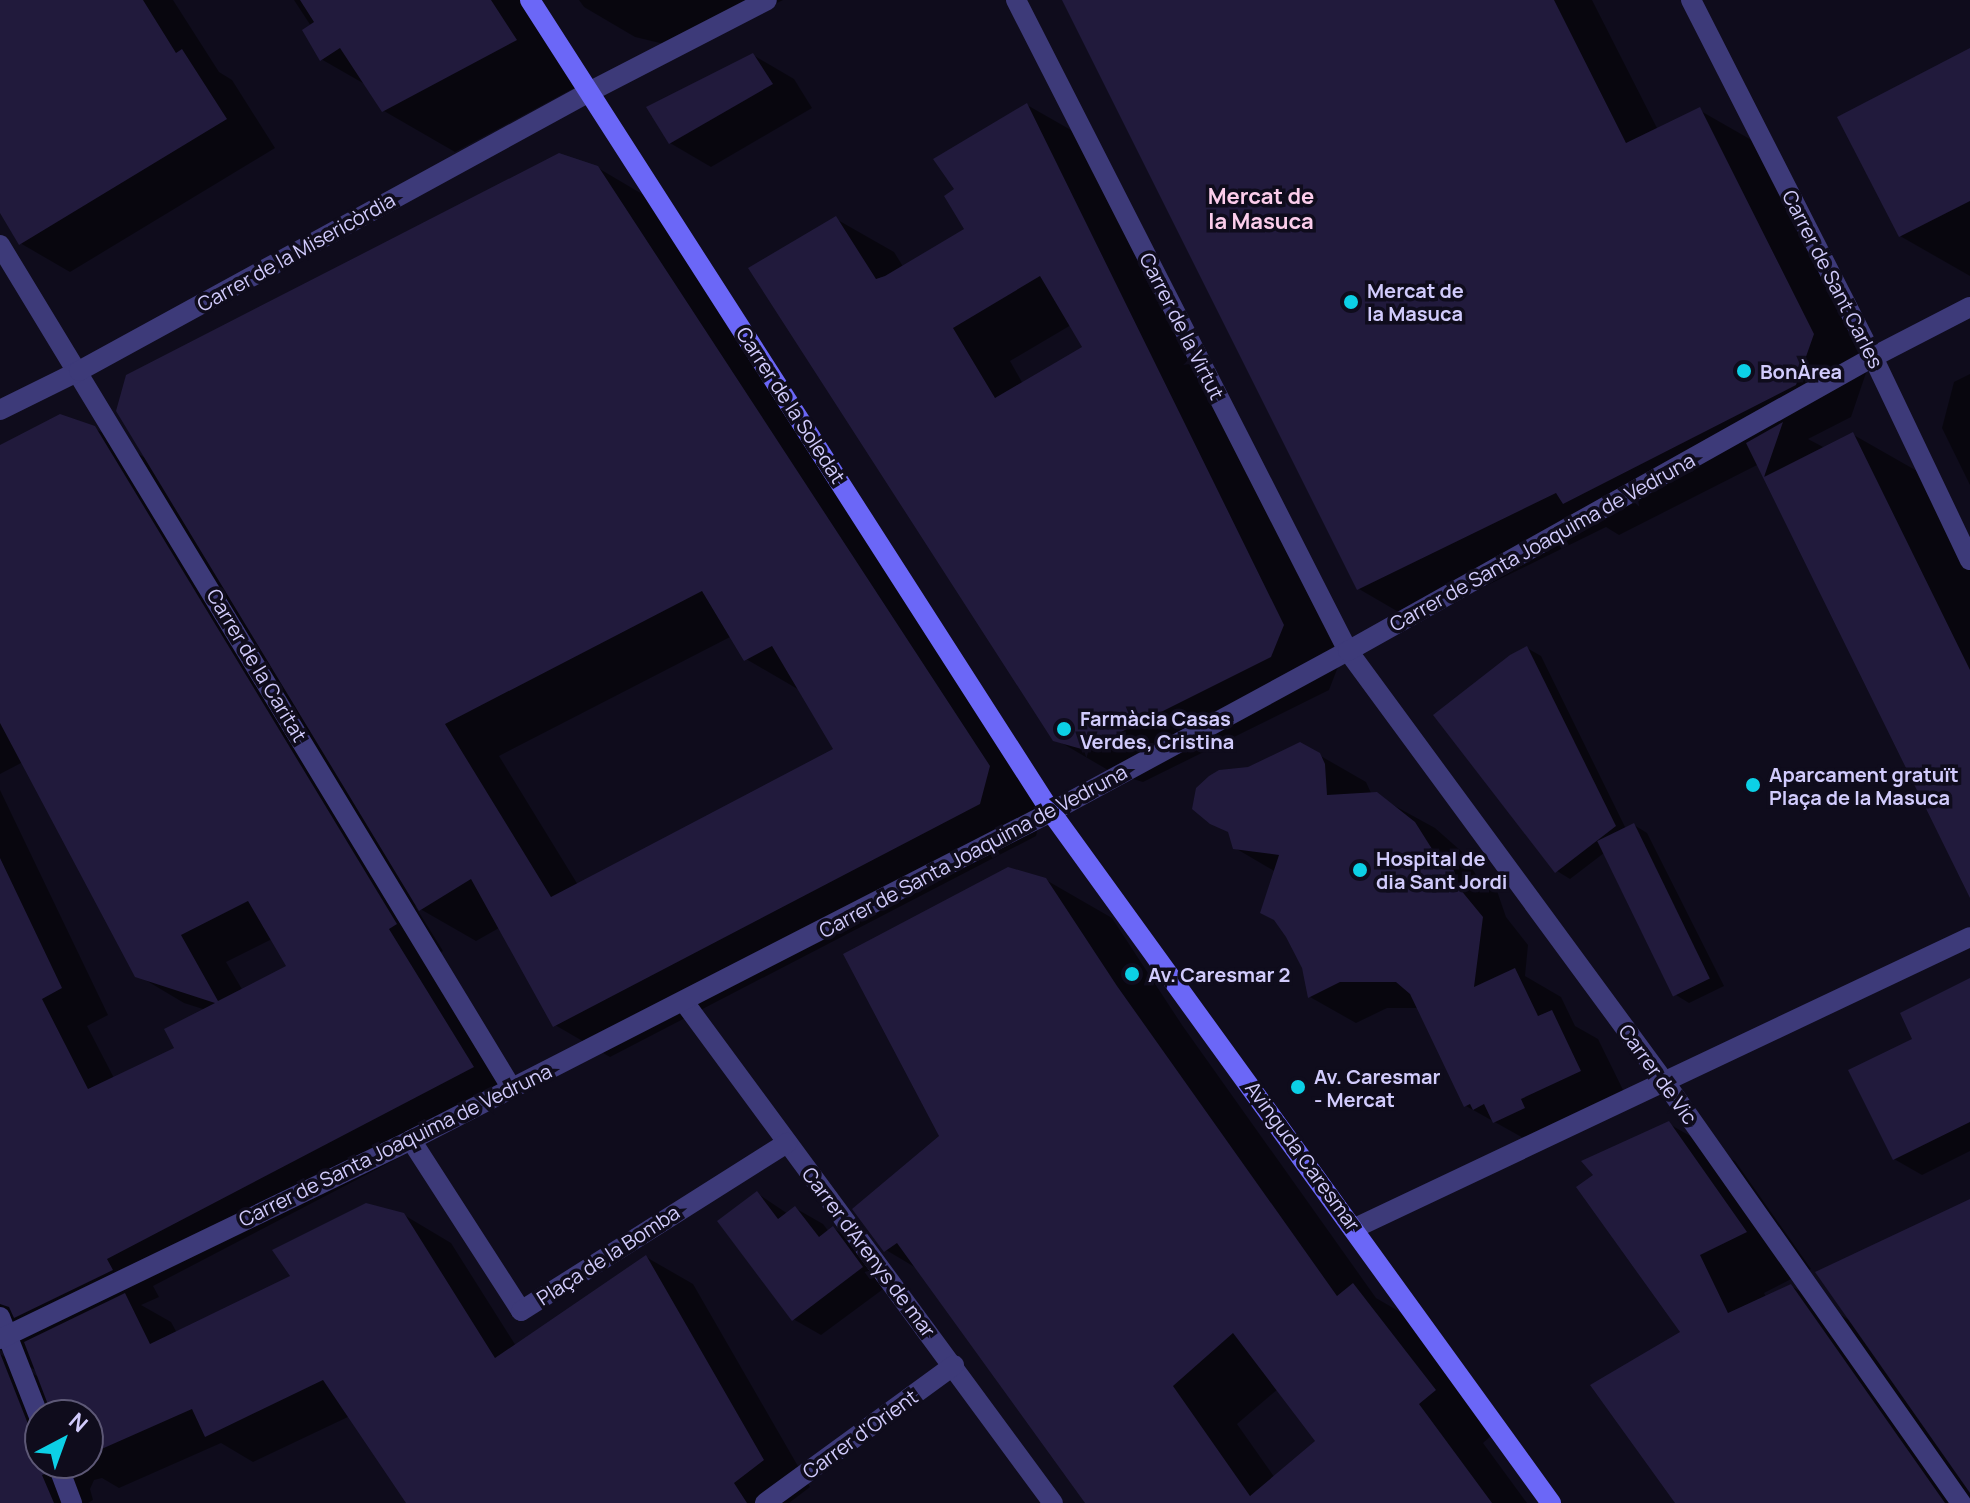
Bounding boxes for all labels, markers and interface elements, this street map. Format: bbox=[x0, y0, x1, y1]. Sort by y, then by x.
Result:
district label: Mercat de la Masuca bbox=[1208, 183, 1314, 234]
street label: Carrer de Sant Carles bbox=[1778, 186, 1888, 372]
street label: Carrer de la Misericòrdia bbox=[193, 188, 399, 316]
street label: Carrer de la Virtut bbox=[1135, 249, 1229, 403]
place label: Mercat de la Masuca bbox=[1367, 278, 1464, 325]
marker: Mercat de la Masuca bbox=[1342, 293, 1360, 311]
street label: Carrer de la Soledat bbox=[732, 322, 850, 488]
place label: BonÀrea bbox=[1760, 359, 1842, 383]
marker: BonÀrea bbox=[1735, 362, 1753, 380]
street label: Carrer de Santa Joaquima de Vedruna bbox=[1385, 448, 1699, 636]
street label: Carrer de la Caritat bbox=[202, 584, 312, 746]
place label: Farmàcia Casas Verdes, Cristina bbox=[1080, 706, 1234, 753]
marker: Farmàcia Casas Verdes, Cristina bbox=[1055, 720, 1073, 738]
street label: Carrer de Santa Joaquima de Vedruna bbox=[815, 759, 1131, 943]
place label: Aparcament gratuït Plaça de la Masuca bbox=[1769, 762, 1959, 809]
marker: Aparcament gratuït Plaça de la Masuca bbox=[1744, 776, 1762, 794]
place label: Hospital de dia Sant Jordi bbox=[1376, 846, 1507, 893]
marker: Hospital de dia Sant Jordi bbox=[1351, 861, 1369, 879]
place label: Av. Caresmar 2 bbox=[1148, 962, 1290, 986]
marker: Av. Caresmar 2 bbox=[1123, 965, 1141, 983]
street label: Carrer de Vic bbox=[1614, 1019, 1702, 1129]
street label: Carrer de Santa Joaquima de Vedruna bbox=[235, 1059, 555, 1231]
place label: Av. Caresmar - Mercat bbox=[1314, 1064, 1441, 1111]
street label: Avinguda Caresmar bbox=[1241, 1076, 1365, 1236]
marker: Av. Caresmar - Mercat bbox=[1289, 1078, 1307, 1096]
street label: Carrer d'Arenys de mar bbox=[797, 1162, 941, 1342]
street label: Plaça de la Bomba bbox=[532, 1200, 684, 1310]
street label: Carrer d'Orient bbox=[798, 1384, 922, 1484]
north arrow bbox=[24, 1399, 104, 1479]
text: N bbox=[63, 1406, 94, 1439]

